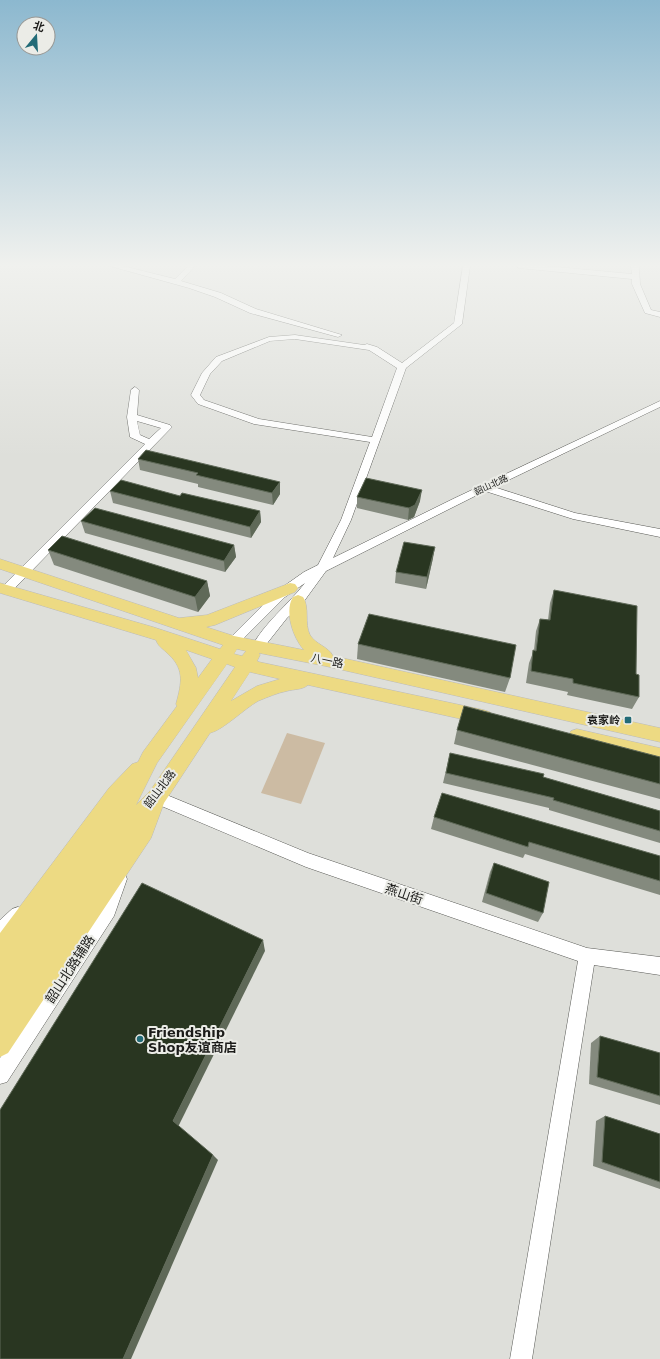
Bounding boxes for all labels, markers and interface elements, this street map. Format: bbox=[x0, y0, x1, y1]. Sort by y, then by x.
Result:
north arrow bbox=[16, 16, 56, 56]
text: 北 bbox=[32, 19, 46, 35]
street label: 韶山北路 bbox=[473, 473, 509, 497]
street label: 八一路 bbox=[310, 651, 344, 671]
place label: 袁家岭 bbox=[587, 714, 621, 727]
marker: 袁家岭 bbox=[623, 715, 633, 725]
street label: 韶山北路 bbox=[142, 768, 178, 810]
street label: 燕山街 bbox=[383, 881, 425, 907]
street label: 韶山北路辅路 bbox=[42, 932, 98, 1006]
place label: Friendship Shop友谊商店 bbox=[148, 1025, 237, 1055]
marker: Friendship Shop友谊商店 bbox=[135, 1034, 145, 1044]

